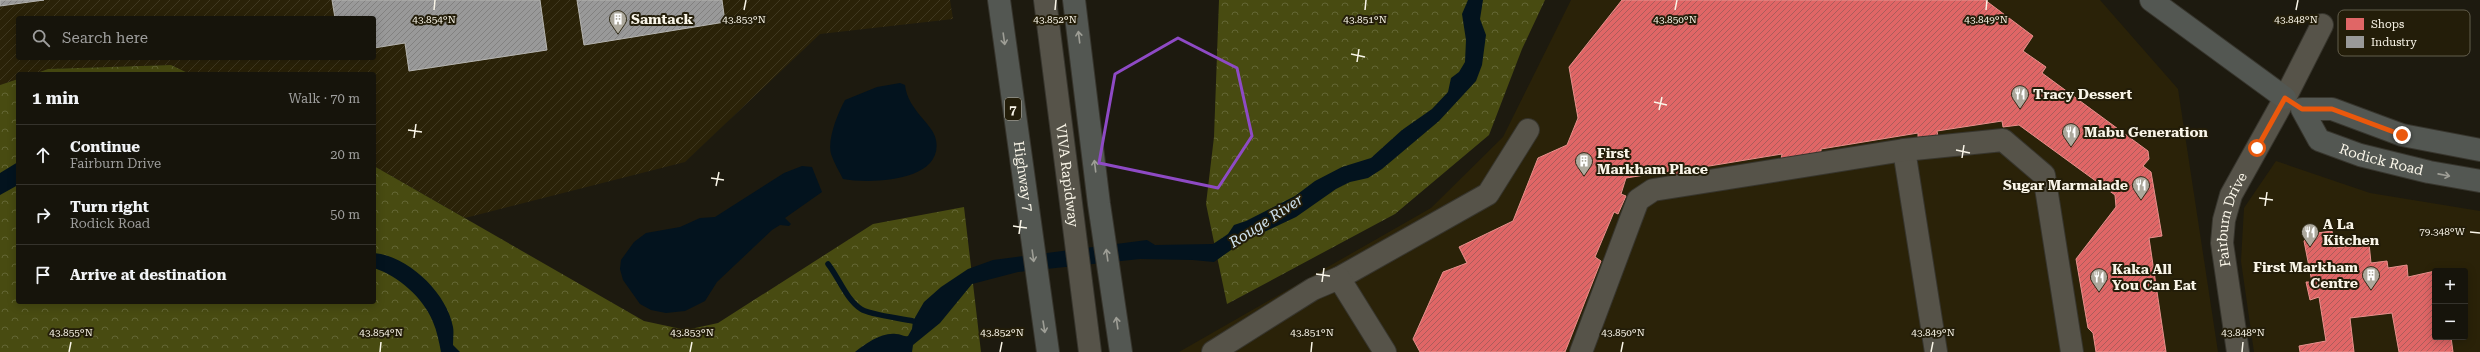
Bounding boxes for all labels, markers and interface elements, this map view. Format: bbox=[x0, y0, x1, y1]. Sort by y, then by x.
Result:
building icon: Samtack bbox=[608, 9, 628, 34]
legend bbox=[2338, 10, 2470, 56]
place label: Samtack bbox=[631, 11, 694, 27]
text: 43.854°N bbox=[412, 14, 456, 25]
text: 43.853°N bbox=[722, 14, 766, 25]
text: 43.852°N bbox=[1033, 14, 1077, 25]
text: 43.851°N bbox=[1343, 14, 1387, 25]
text: 43.850°N bbox=[1653, 14, 1697, 25]
text: 43.849°N bbox=[1964, 14, 2008, 25]
text: 43.848°N bbox=[2274, 14, 2318, 25]
search box bbox=[16, 16, 376, 60]
text: Shops bbox=[2371, 18, 2404, 31]
icon: search bbox=[30, 27, 52, 49]
text: Search here bbox=[62, 29, 148, 47]
one-way arrow bbox=[1075, 31, 1082, 44]
one-way arrow bbox=[1000, 32, 1008, 45]
text: Industry bbox=[2371, 36, 2417, 49]
restaurant icon: Tracy Dessert bbox=[2010, 84, 2030, 109]
place label: Tracy Dessert bbox=[2033, 86, 2132, 102]
text: 1 min bbox=[32, 88, 79, 108]
text: Walk · 70 m bbox=[288, 91, 360, 106]
road number: 7 bbox=[1005, 98, 1021, 120]
restaurant icon: Mabu Generation bbox=[2061, 122, 2081, 147]
street label: VIVA Rapidway bbox=[1053, 123, 1082, 229]
place label: Mabu Generation bbox=[2084, 124, 2208, 140]
route end bbox=[2393, 126, 2411, 144]
text: Continue bbox=[70, 138, 140, 156]
route start bbox=[2248, 139, 2266, 157]
street label: Highway 7 bbox=[1011, 140, 1036, 213]
street label: Rodick Road bbox=[2337, 140, 2425, 178]
icon: ahead bbox=[32, 144, 54, 166]
place label: First Markham Place bbox=[1597, 145, 1708, 177]
text: 20 m bbox=[330, 147, 360, 162]
building icon: First Markham Place bbox=[1574, 151, 1594, 176]
text: Fairburn Drive bbox=[70, 156, 161, 171]
one-way arrow bbox=[1091, 160, 1098, 173]
street label: Fairburn Drive bbox=[2214, 169, 2250, 268]
one-way arrow bbox=[2437, 171, 2450, 179]
restaurant icon: Sugar Marmalade bbox=[2131, 175, 2151, 200]
place label: Sugar Marmalade bbox=[2003, 177, 2128, 193]
water label: Rouge River bbox=[1225, 190, 1307, 252]
text: Turn right bbox=[70, 198, 149, 216]
icon: right bbox=[32, 204, 54, 226]
text: 50 m bbox=[330, 207, 360, 222]
text: Rodick Road bbox=[70, 216, 150, 231]
place label: A La Kitchen bbox=[2323, 216, 2380, 248]
restaurant icon: A La Kitchen bbox=[2300, 222, 2320, 247]
text: 79.348°W bbox=[2419, 226, 2466, 237]
one-way arrow bbox=[1029, 249, 1037, 262]
one-way arrow bbox=[1103, 249, 1111, 262]
place label: First Markham Centre bbox=[2253, 259, 2358, 291]
place label: Kaka All You Can Eat bbox=[2112, 261, 2197, 293]
icon: arrive bbox=[32, 264, 54, 286]
building icon: First Markham Centre bbox=[2361, 265, 2381, 290]
text: Arrive at destination bbox=[70, 266, 226, 284]
restaurant icon: Kaka All You Can Eat bbox=[2089, 267, 2109, 292]
map controls bbox=[2432, 268, 2468, 340]
button: + bbox=[2432, 268, 2468, 304]
button: − bbox=[2432, 304, 2468, 340]
one-way arrow bbox=[1113, 317, 1121, 330]
one-way arrow bbox=[1040, 321, 1048, 334]
text: 43.855°N bbox=[49, 327, 93, 338]
text: 43.854°N bbox=[359, 327, 403, 338]
text: 43.853°N bbox=[670, 327, 714, 338]
text: 43.852°N bbox=[980, 327, 1024, 338]
text: 43.851°N bbox=[1290, 327, 1334, 338]
text: 43.850°N bbox=[1601, 327, 1645, 338]
text: 43.849°N bbox=[1911, 327, 1955, 338]
text: 43.848°N bbox=[2221, 327, 2265, 338]

